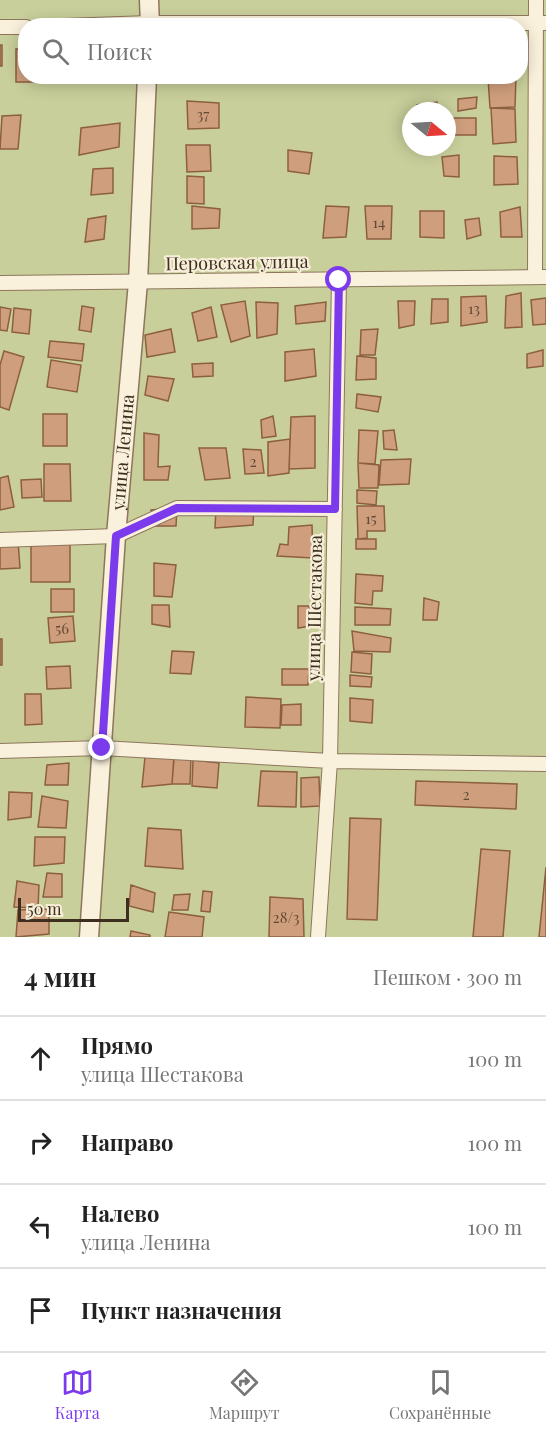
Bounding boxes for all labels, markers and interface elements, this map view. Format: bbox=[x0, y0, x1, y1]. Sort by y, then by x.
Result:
search box bbox=[18, 18, 528, 84]
icon: search bbox=[39, 35, 72, 68]
text: Поиск bbox=[87, 36, 152, 66]
north arrow bbox=[402, 102, 456, 156]
house number: 37 bbox=[197, 104, 209, 124]
house number: 14 bbox=[373, 212, 385, 232]
street label: Перовская улица bbox=[165, 249, 309, 275]
route start bbox=[325, 266, 351, 292]
house number: 13 bbox=[468, 298, 480, 318]
street label: улица Ленина bbox=[105, 393, 139, 512]
house number: 2 bbox=[249, 451, 257, 471]
house number: 15 bbox=[365, 508, 377, 528]
street label: улица Шестакова bbox=[301, 535, 327, 682]
house number: 56 bbox=[55, 618, 69, 638]
route end bbox=[88, 734, 114, 760]
house number: 2 bbox=[462, 784, 470, 804]
scale bar bbox=[18, 895, 129, 922]
text: 50 m bbox=[27, 898, 61, 919]
house number: 28/3 bbox=[273, 907, 300, 927]
text: 4 мин bbox=[24, 959, 96, 994]
text: Пешком · 300 m bbox=[373, 963, 522, 990]
text: Прямо bbox=[81, 1030, 153, 1060]
icon: ahead bbox=[24, 1042, 57, 1075]
text: 100 m bbox=[468, 1045, 522, 1072]
text: улица Шестакова bbox=[81, 1060, 244, 1087]
icon: right bbox=[24, 1126, 57, 1159]
text: Направо bbox=[81, 1127, 174, 1157]
text: 100 m bbox=[468, 1129, 522, 1156]
text: Налево bbox=[81, 1198, 159, 1228]
icon: left bbox=[24, 1210, 57, 1243]
text: 100 m bbox=[468, 1213, 522, 1240]
text: улица Ленина bbox=[81, 1228, 210, 1255]
icon: arrive bbox=[24, 1294, 57, 1327]
text: Пункт назначения bbox=[81, 1295, 282, 1325]
tab: Карта bbox=[55, 1366, 100, 1423]
tab: Маршрут bbox=[209, 1366, 280, 1423]
tab: Сохранённые bbox=[389, 1366, 491, 1423]

